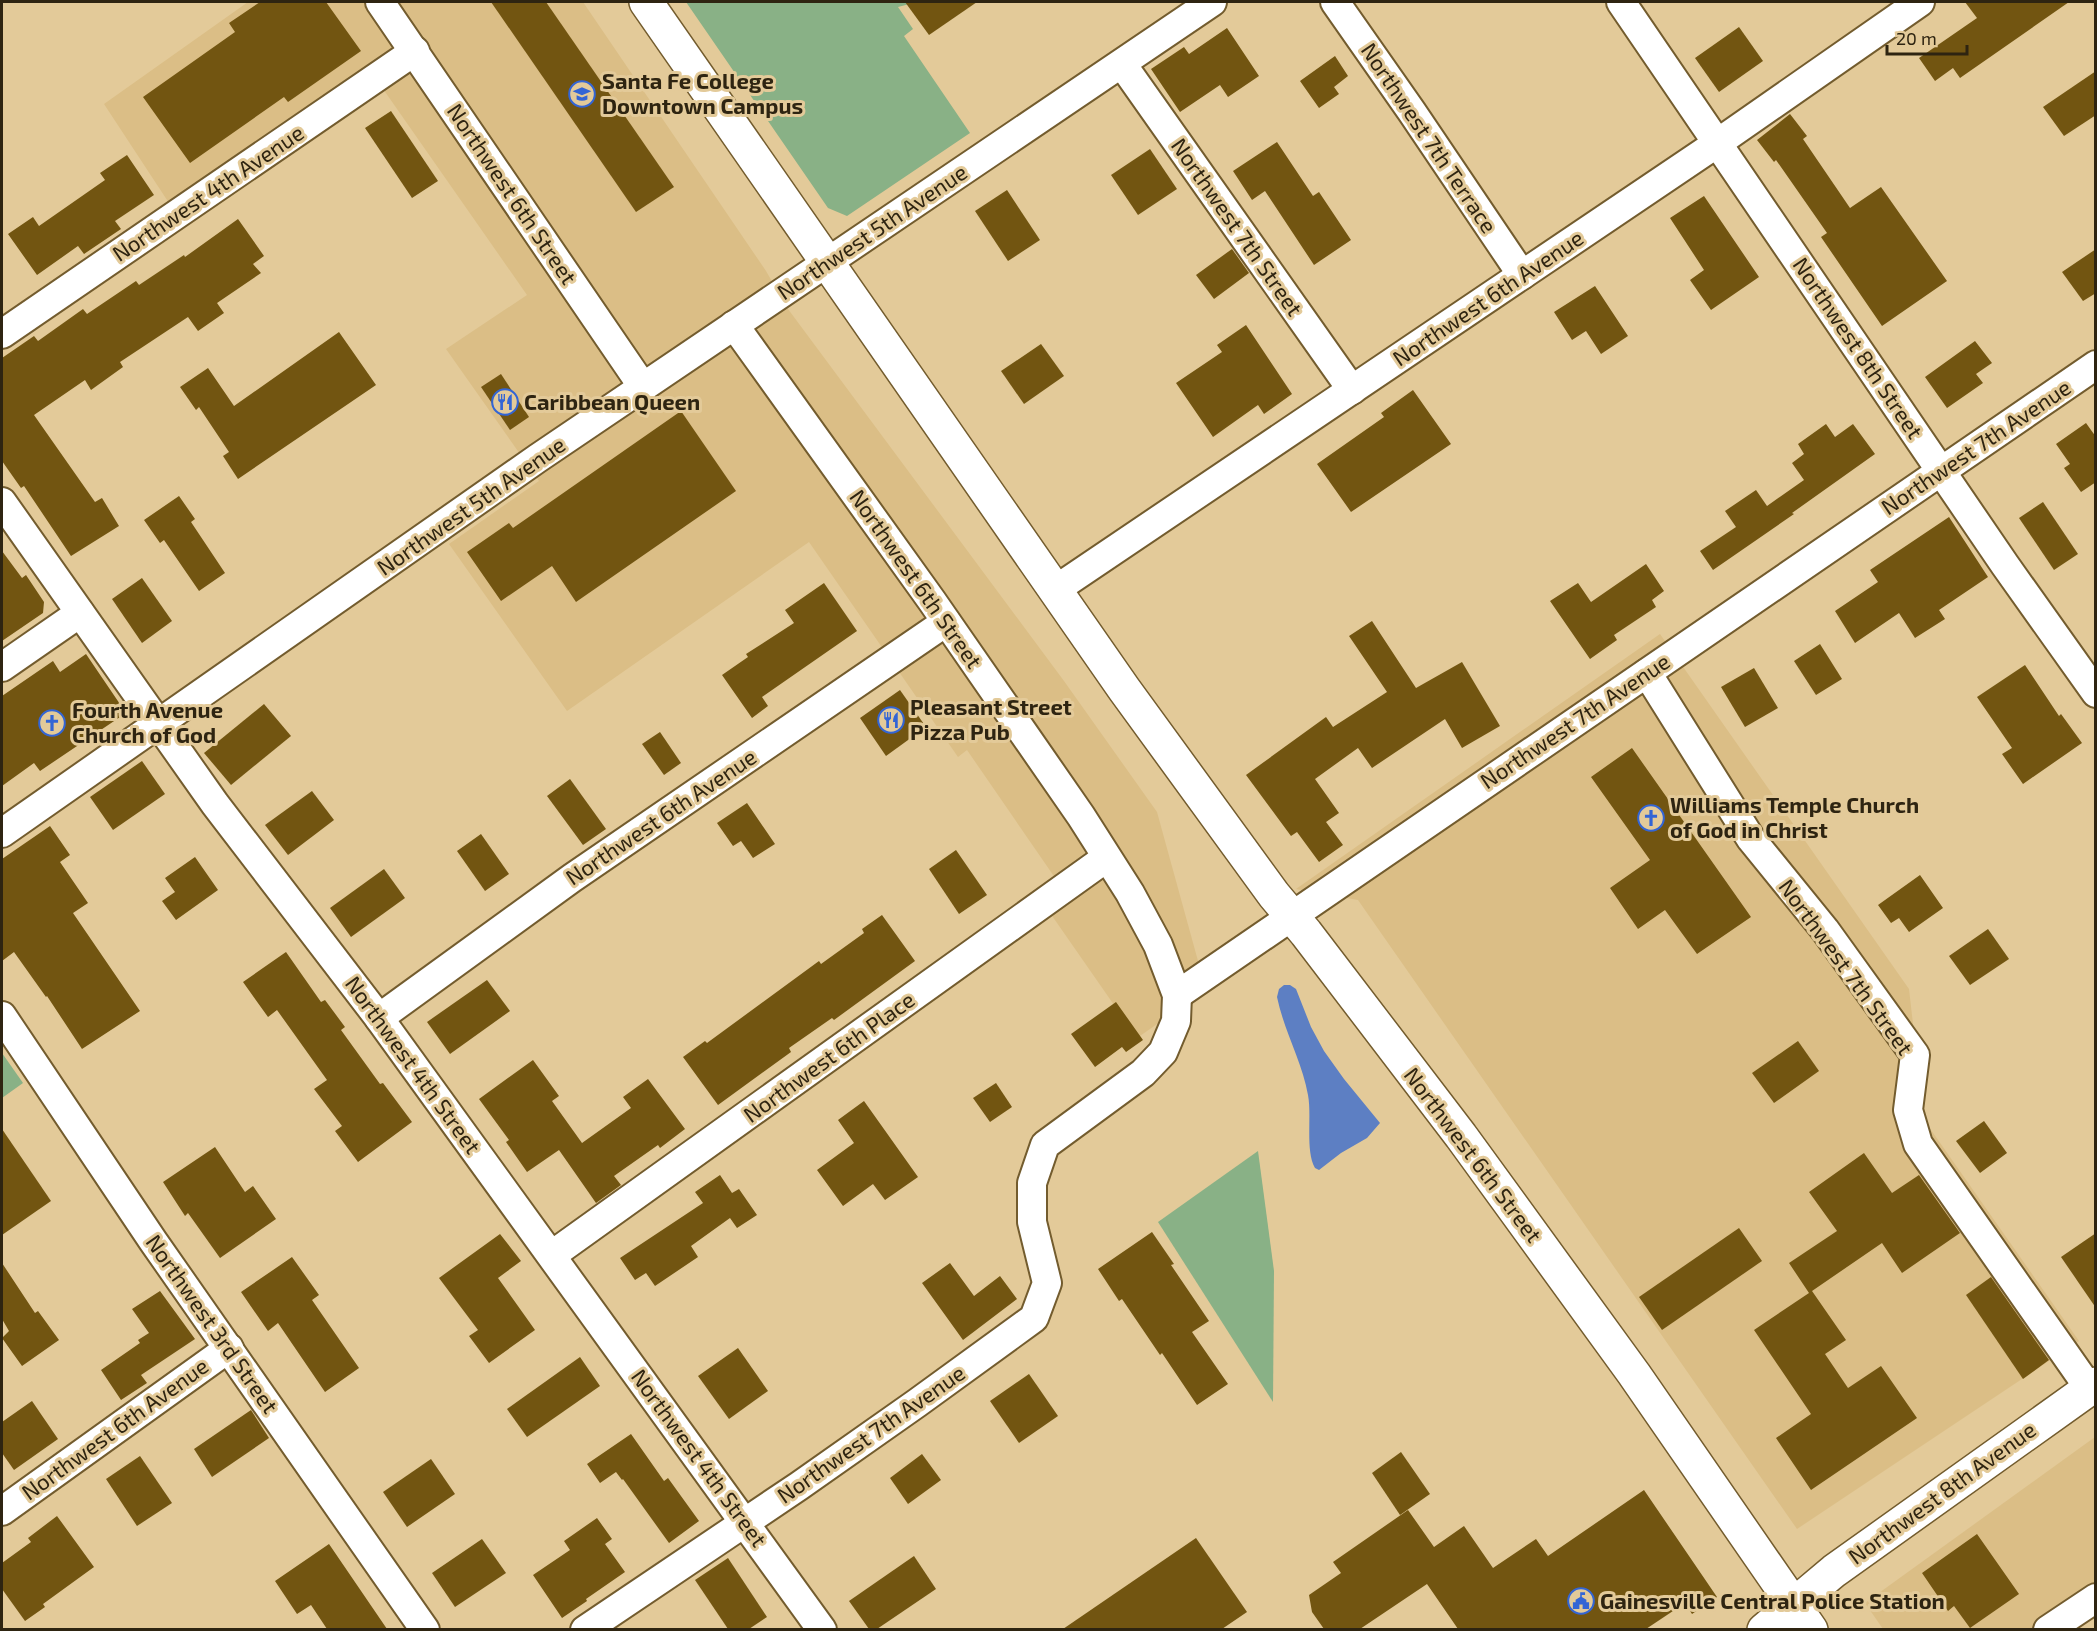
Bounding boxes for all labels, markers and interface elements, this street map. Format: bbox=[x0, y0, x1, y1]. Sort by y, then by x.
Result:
scale bar bbox=[1887, 18, 1966, 56]
text: 20 m bbox=[1896, 27, 1937, 49]
street label: Northwest 7th Terrace bbox=[1357, 38, 1503, 237]
place label: Santa Fe College Downtown Campus bbox=[602, 67, 803, 118]
school or university icon: Santa Fe College Downtown Campus bbox=[567, 79, 597, 109]
street label: Northwest 6th Street bbox=[443, 98, 583, 289]
street label: Northwest 4th Avenue bbox=[107, 118, 308, 266]
street label: Northwest 7th Street bbox=[1167, 133, 1309, 320]
street label: Northwest 5th Avenue bbox=[772, 158, 971, 304]
street label: Northwest 6th Avenue bbox=[1387, 224, 1588, 371]
street label: Northwest 8th Street bbox=[1789, 252, 1929, 443]
street label: Northwest 7th Avenue bbox=[1876, 373, 2075, 519]
restaurant icon: Caribbean Queen bbox=[490, 387, 520, 417]
place label: Caribbean Queen bbox=[524, 388, 700, 415]
street label: Northwest 5th Avenue bbox=[371, 430, 569, 580]
street label: Northwest 6th Street bbox=[845, 484, 988, 673]
street label: Northwest 7th Avenue bbox=[1475, 647, 1674, 793]
place label: Pleasant Street Pizza Pub bbox=[910, 693, 1072, 744]
place label: Fourth Avenue Church of God bbox=[72, 696, 223, 747]
restaurant icon: Pleasant Street Pizza Pub bbox=[876, 705, 906, 735]
church icon: Fourth Avenue Church of God bbox=[37, 708, 67, 738]
street label: Northwest 6th Avenue bbox=[560, 743, 761, 890]
place label: Williams Temple Church of God in Christ bbox=[1670, 791, 1919, 842]
church icon: Williams Temple Church of God in Christ bbox=[1636, 803, 1666, 833]
street label: Northwest 7th Street bbox=[1774, 873, 1919, 1059]
street label: Northwest 4th Street bbox=[341, 971, 487, 1158]
street label: Northwest 6th Place bbox=[738, 985, 919, 1127]
street label: Northwest 6th Street bbox=[1400, 1062, 1548, 1247]
street label: Northwest 3rd Street bbox=[141, 1229, 284, 1418]
street label: Northwest 6th Avenue bbox=[16, 1352, 213, 1505]
street label: Northwest 7th Avenue bbox=[772, 1359, 969, 1508]
street label: Northwest 4th Street bbox=[627, 1364, 773, 1551]
street label: Northwest 8th Avenue bbox=[1843, 1416, 2040, 1569]
public building icon: Gainesville Central Police Station bbox=[1566, 1586, 1596, 1616]
place label: Gainesville Central Police Station bbox=[1600, 1587, 1945, 1613]

